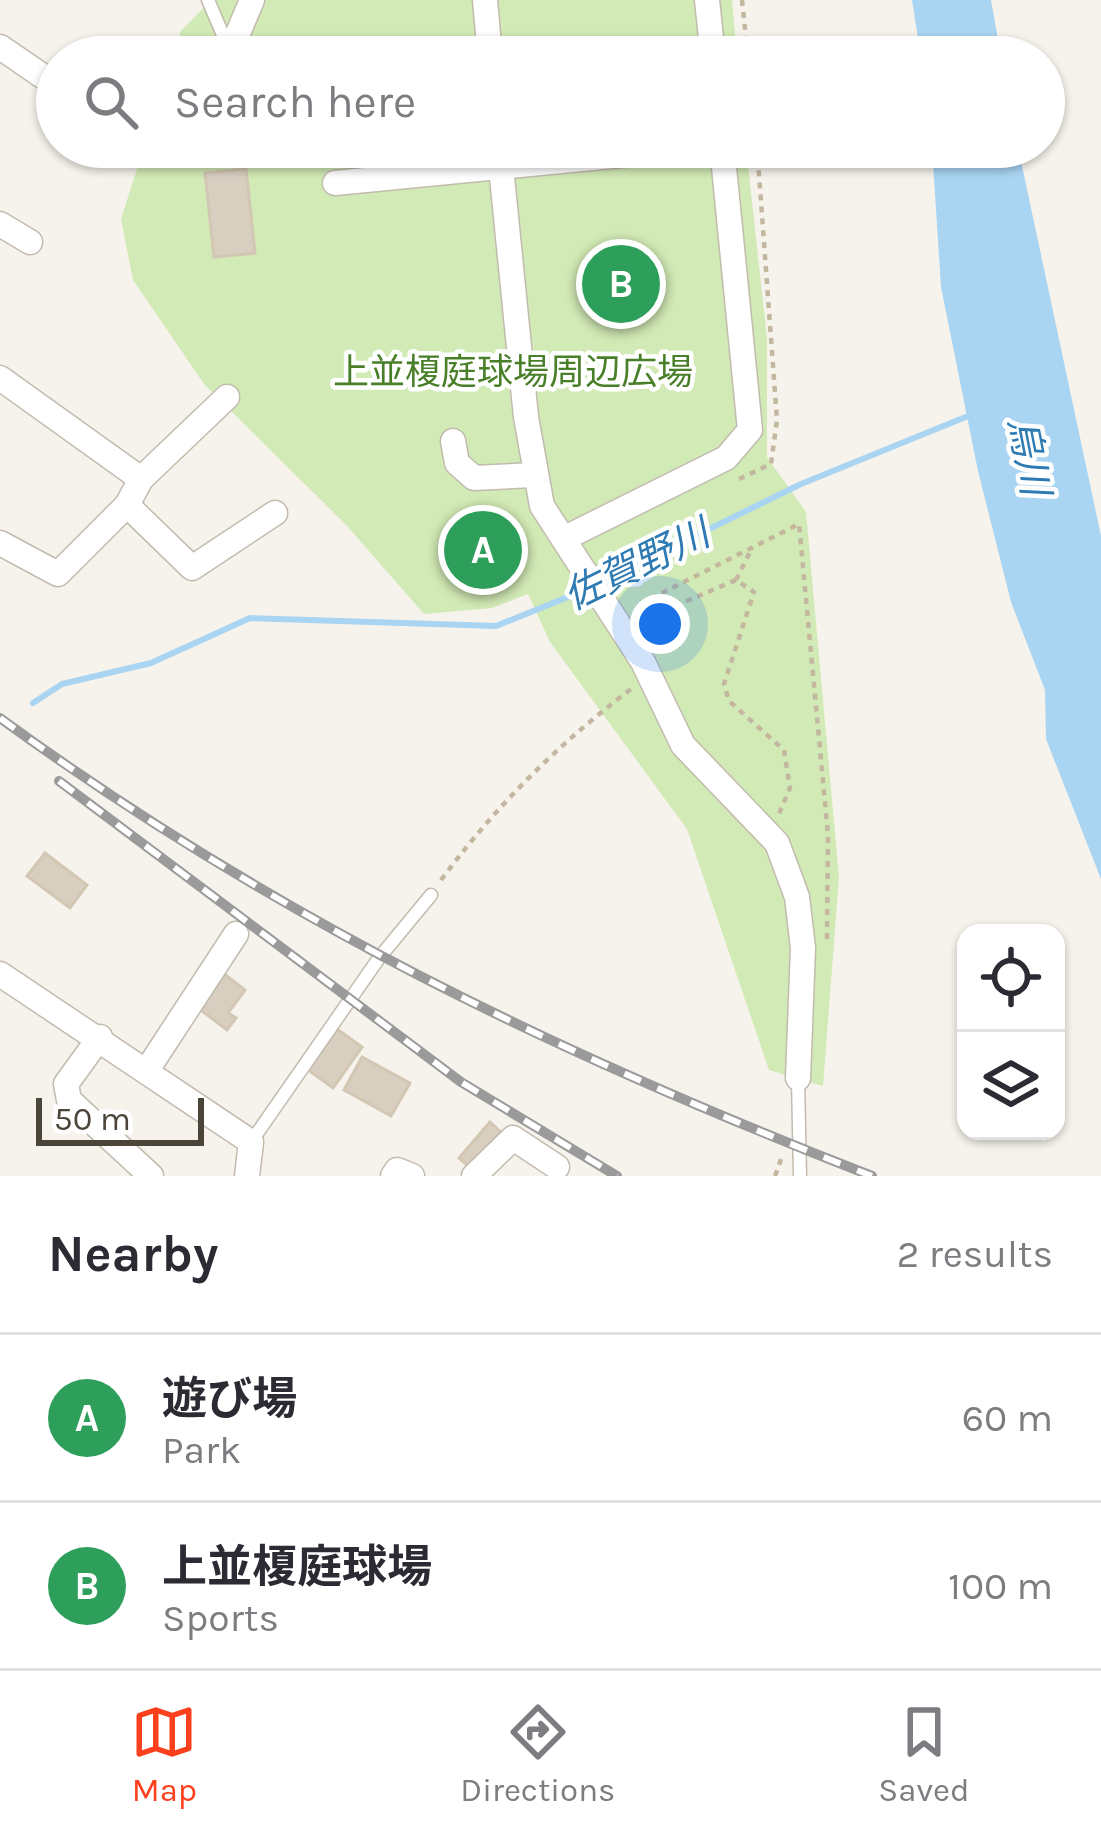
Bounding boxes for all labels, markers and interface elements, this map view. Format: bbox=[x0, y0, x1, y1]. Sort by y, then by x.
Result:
search box bbox=[36, 36, 1065, 168]
icon: search bbox=[78, 69, 144, 135]
text: Search here bbox=[174, 76, 416, 128]
pin: B bbox=[582, 239, 660, 329]
park label: 上並榎庭球場周辺広場 bbox=[333, 351, 693, 393]
water label: 烏川 bbox=[999, 414, 1060, 503]
pin: A bbox=[444, 505, 522, 595]
water label: 佐賀野川 bbox=[556, 508, 720, 620]
your location bbox=[630, 594, 690, 654]
map controls bbox=[957, 924, 1065, 1140]
button: locate bbox=[957, 924, 1065, 1032]
button: layers bbox=[957, 1032, 1065, 1140]
scale bar bbox=[36, 1092, 204, 1145]
text: 50 m bbox=[54, 1100, 131, 1138]
text: Nearby bbox=[48, 1224, 218, 1284]
text: 2 results bbox=[897, 1231, 1053, 1277]
text: 遊び場 bbox=[162, 1373, 297, 1425]
text: A bbox=[75, 1395, 99, 1441]
text: 60 m bbox=[962, 1395, 1053, 1441]
text: Park bbox=[162, 1427, 241, 1473]
text: 上並榎庭球場 bbox=[162, 1541, 432, 1593]
text: B bbox=[74, 1563, 100, 1609]
text: 100 m bbox=[948, 1563, 1053, 1609]
text: Sports bbox=[162, 1595, 279, 1641]
tab: Map bbox=[131, 1699, 197, 1809]
tab: Directions bbox=[460, 1699, 615, 1809]
tab: Saved bbox=[878, 1699, 970, 1809]

